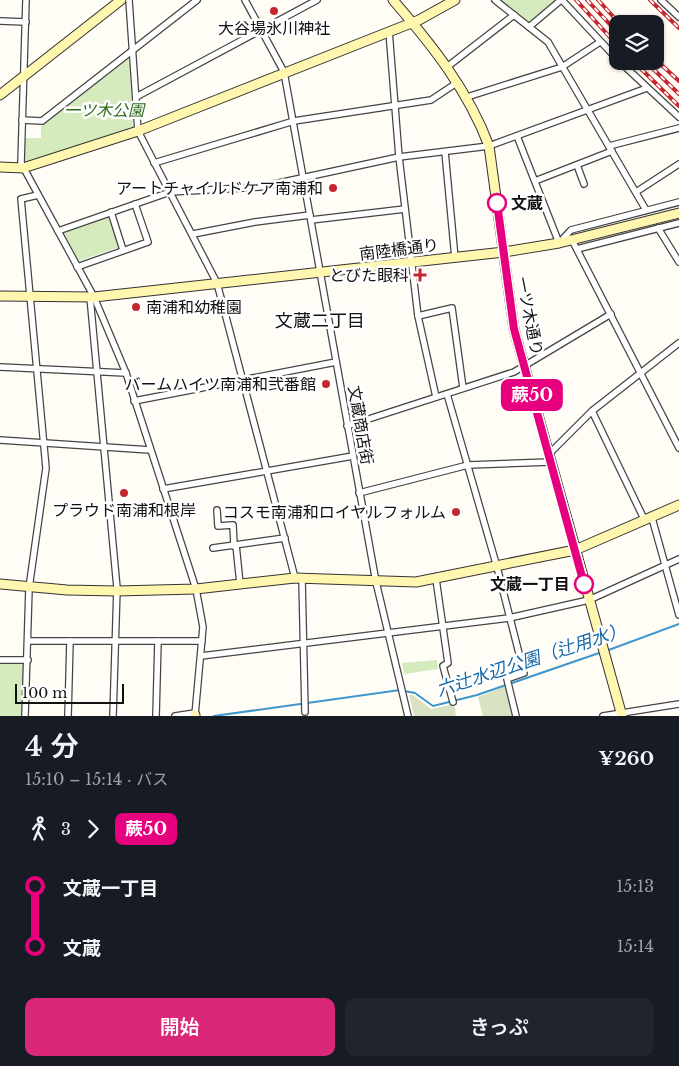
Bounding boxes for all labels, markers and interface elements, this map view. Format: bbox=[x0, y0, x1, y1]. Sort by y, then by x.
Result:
marker: 大谷場氷川神社 bbox=[268, 5, 280, 17]
map controls bbox=[609, 15, 664, 70]
button: layers bbox=[609, 15, 664, 70]
place label: 大谷場氷川神社 bbox=[218, 18, 330, 38]
park label: 一ツ木公園 bbox=[64, 100, 146, 120]
place label: アートチャイルドケア南浦和 bbox=[116, 178, 323, 198]
marker: アートチャイルドケア南浦和 bbox=[327, 182, 339, 194]
marker: 文蔵 bbox=[487, 193, 507, 213]
place label: 文蔵 bbox=[511, 193, 543, 213]
street label: 南陸橋通り bbox=[358, 234, 440, 264]
place label: とびた眼科 bbox=[329, 265, 409, 285]
marker: とびた眼科 bbox=[413, 268, 427, 282]
street label: 一ツ木通り bbox=[513, 275, 547, 357]
place label: 南浦和幼稚園 bbox=[146, 297, 242, 317]
marker: 南浦和幼稚園 bbox=[130, 301, 142, 313]
district label: 文蔵二丁目 bbox=[275, 310, 365, 332]
place label: バームハイツ南浦和弐番館 bbox=[125, 374, 316, 394]
marker: バームハイツ南浦和弐番館 bbox=[320, 378, 332, 390]
line badge: 蕨50 bbox=[503, 379, 561, 411]
street label: 文蔵商店街 bbox=[344, 384, 378, 466]
text: 蕨50 bbox=[511, 384, 553, 406]
marker: プラウド南浦和根岸 bbox=[118, 487, 130, 499]
place label: プラウド南浦和根岸 bbox=[52, 500, 196, 520]
place label: コスモ南浦和ロイヤルフォルム bbox=[223, 502, 446, 522]
marker: コスモ南浦和ロイヤルフォルム bbox=[450, 506, 462, 518]
place label: 文蔵一丁目 bbox=[490, 574, 570, 594]
marker: 文蔵一丁目 bbox=[574, 574, 594, 594]
water label: 六辻水辺公園（辻用水） bbox=[433, 619, 629, 701]
scale bar bbox=[15, 681, 124, 704]
text: 100 m bbox=[22, 684, 67, 702]
text: 4 分 bbox=[25, 729, 79, 764]
text: ¥260 bbox=[598, 747, 654, 770]
text: 15:10 – 15:14 · バス bbox=[25, 769, 168, 789]
icon: walk bbox=[25, 815, 53, 843]
icon: forward bbox=[79, 815, 107, 843]
text: 蕨50 bbox=[125, 818, 167, 840]
text: 3 bbox=[61, 819, 71, 839]
text: 15:13 bbox=[616, 876, 654, 896]
text: 文蔵一丁目 bbox=[63, 877, 158, 900]
text: 15:14 bbox=[617, 936, 654, 956]
text: 文蔵 bbox=[63, 937, 101, 960]
button: 開始 bbox=[25, 998, 335, 1056]
button: きっぷ bbox=[345, 998, 654, 1056]

